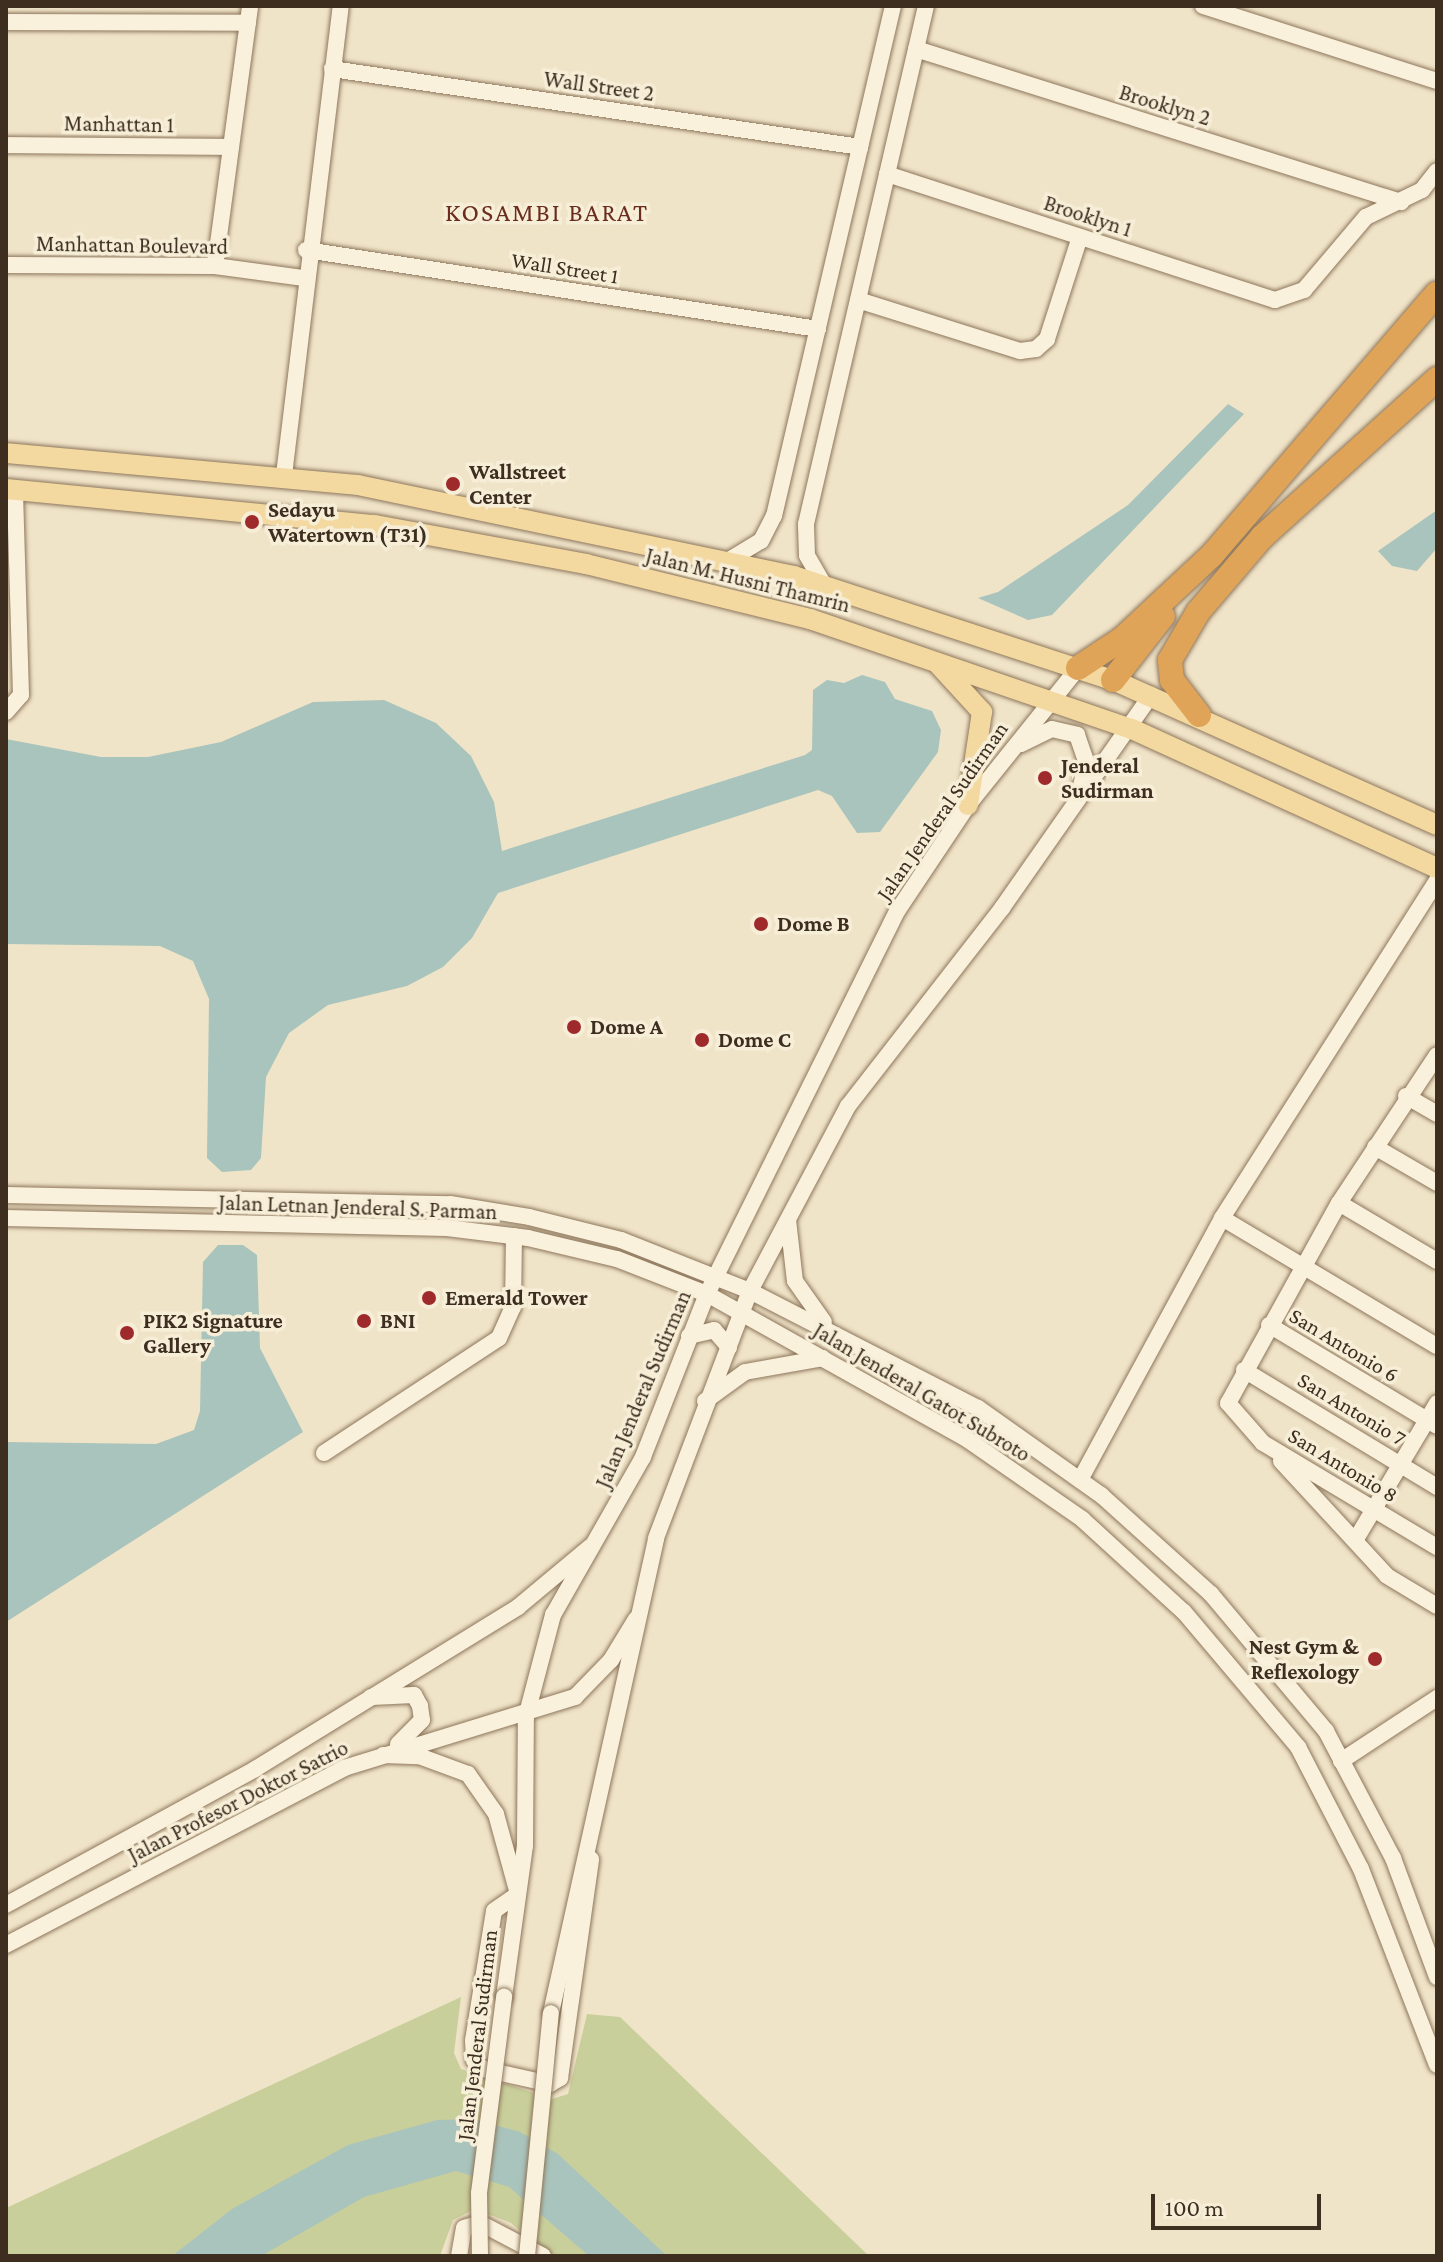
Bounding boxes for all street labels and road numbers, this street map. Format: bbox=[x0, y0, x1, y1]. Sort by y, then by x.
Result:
street label: Wall Street 2 bbox=[542, 65, 656, 107]
street label: Brooklyn 2 bbox=[1116, 79, 1214, 131]
street label: Manhattan 1 bbox=[64, 110, 174, 138]
street label: Brooklyn 1 bbox=[1041, 189, 1135, 243]
street label: Manhattan Boulevard bbox=[36, 230, 228, 260]
street label: Wall Street 1 bbox=[510, 247, 620, 289]
street label: Jalan M. Husni Thamrin bbox=[643, 542, 853, 618]
street label: Jalan Jenderal Sudirman bbox=[870, 717, 1014, 905]
street label: Jalan Letnan Jenderal S. Parman bbox=[218, 1189, 498, 1225]
street label: Jalan Jenderal Sudirman bbox=[589, 1286, 697, 1492]
street label: San Antonio 6 bbox=[1285, 1302, 1403, 1388]
street label: Jalan Jenderal Gatot Subroto bbox=[809, 1317, 1035, 1467]
street label: San Antonio 7 bbox=[1293, 1366, 1411, 1452]
street label: San Antonio 8 bbox=[1283, 1422, 1403, 1508]
street label: Jalan Profesor Doktor Satrio bbox=[123, 1734, 353, 1868]
street label: Jalan Jenderal Sudirman bbox=[451, 1928, 503, 2142]

